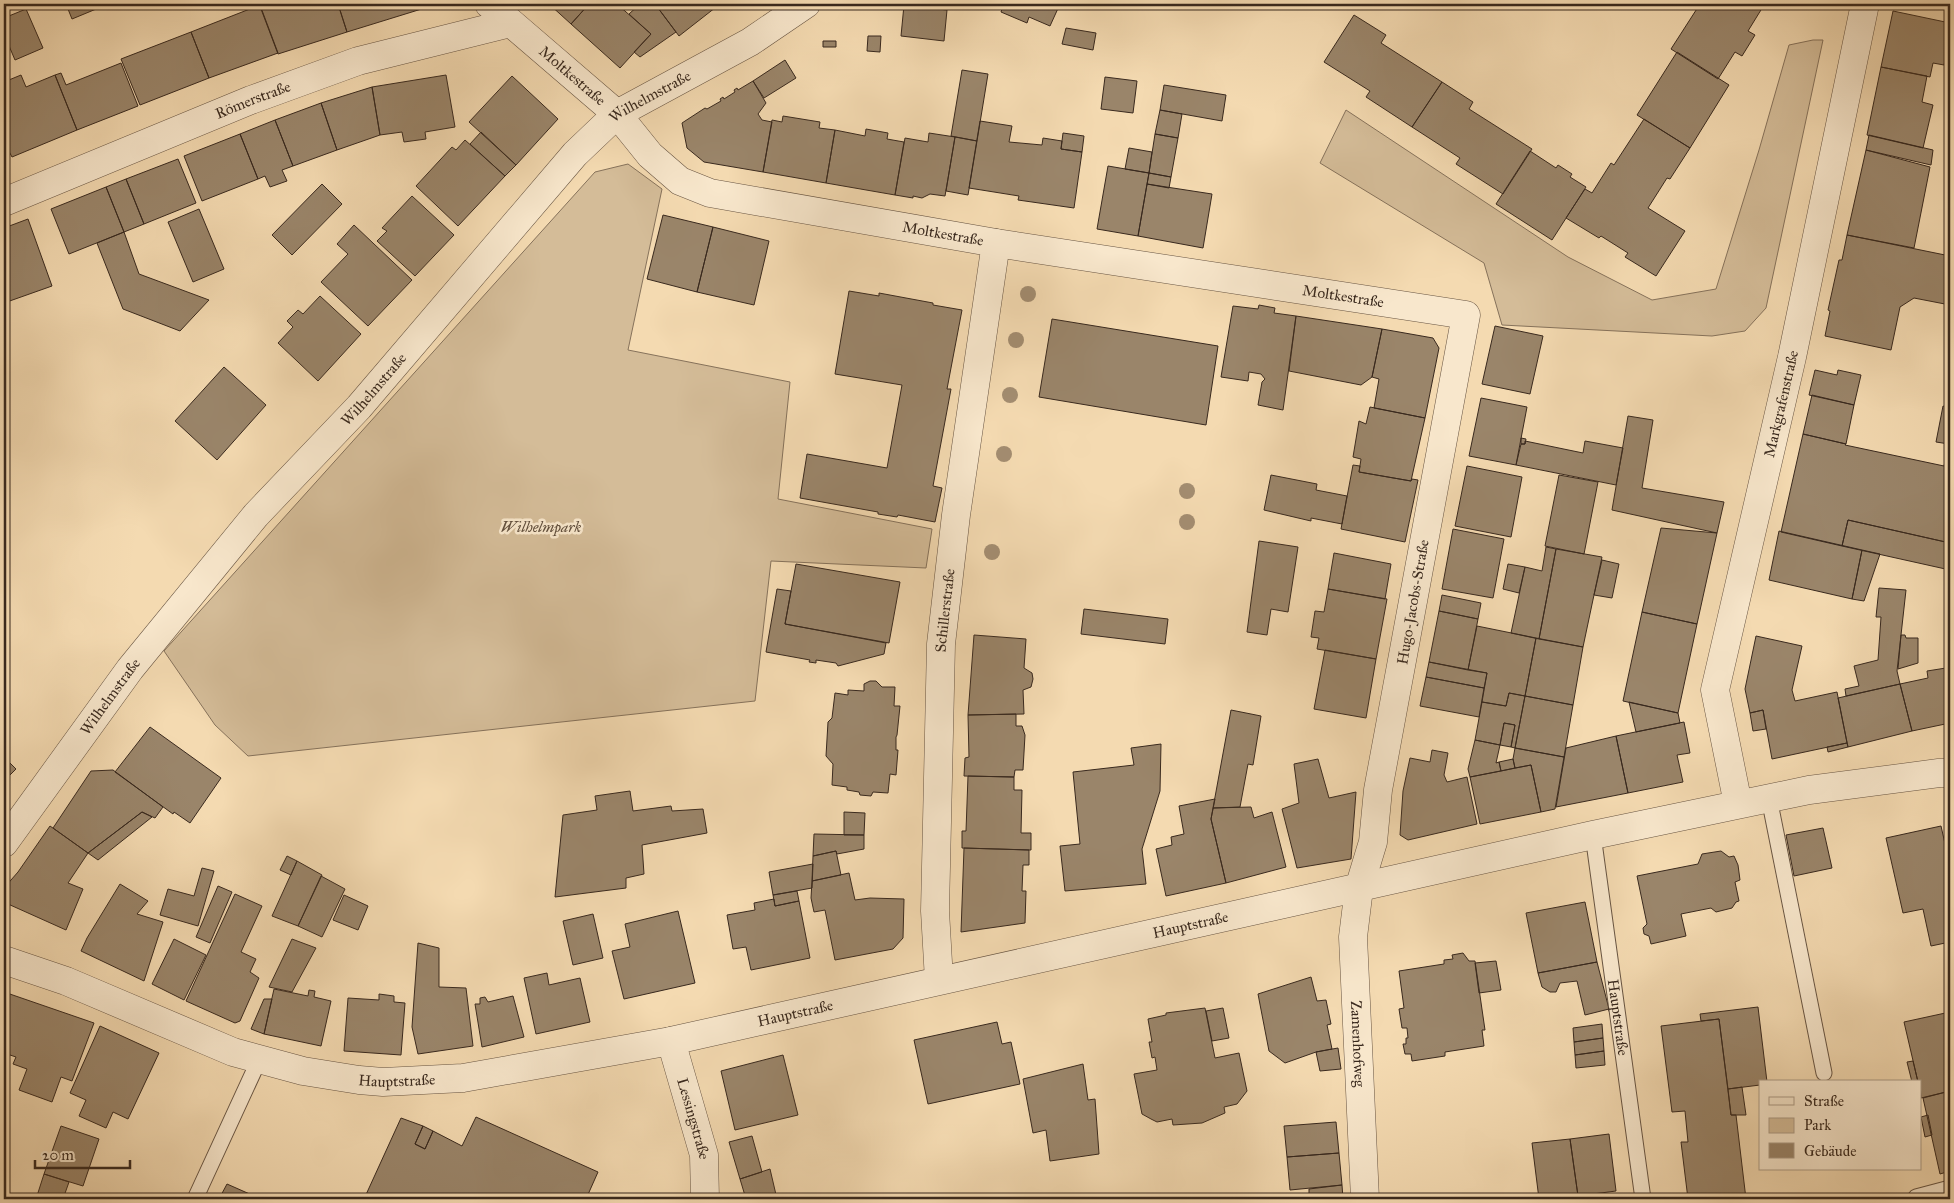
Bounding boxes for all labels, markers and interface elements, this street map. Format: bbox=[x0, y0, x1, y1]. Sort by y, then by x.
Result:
street label: Moltkestraße bbox=[535, 42, 609, 109]
street label: Wilhelmstraße bbox=[605, 67, 694, 126]
street label: Römerstraße bbox=[213, 77, 293, 123]
street label: Moltkestraße bbox=[901, 218, 985, 250]
street label: Moltkestraße bbox=[1301, 281, 1385, 311]
street label: Wilhelmstraße bbox=[337, 349, 410, 429]
street label: Markgrafenstraße bbox=[1760, 349, 1802, 459]
park label: Wilhelmpark bbox=[501, 518, 581, 537]
street label: Hugo-Jacobs-Straße bbox=[1393, 538, 1434, 666]
street label: Schillerstraße bbox=[932, 568, 959, 652]
street label: Wilhelmstraße bbox=[76, 654, 144, 738]
street label: Hauptstraße bbox=[1151, 908, 1230, 942]
street label: Hauptstraße bbox=[1604, 978, 1632, 1057]
street label: Hauptstraße bbox=[756, 996, 835, 1030]
street label: Zamenhofweg bbox=[1347, 1000, 1369, 1089]
street label: Hauptstraße bbox=[358, 1070, 436, 1091]
street label: Lessingstraße bbox=[673, 1076, 713, 1160]
legend bbox=[1759, 1080, 1922, 1170]
text: Straße bbox=[1804, 1092, 1844, 1110]
text: Park bbox=[1804, 1116, 1831, 1134]
scale bar bbox=[35, 1138, 130, 1170]
text: Gebäude bbox=[1804, 1142, 1857, 1160]
text: 20 m bbox=[42, 1146, 74, 1164]

